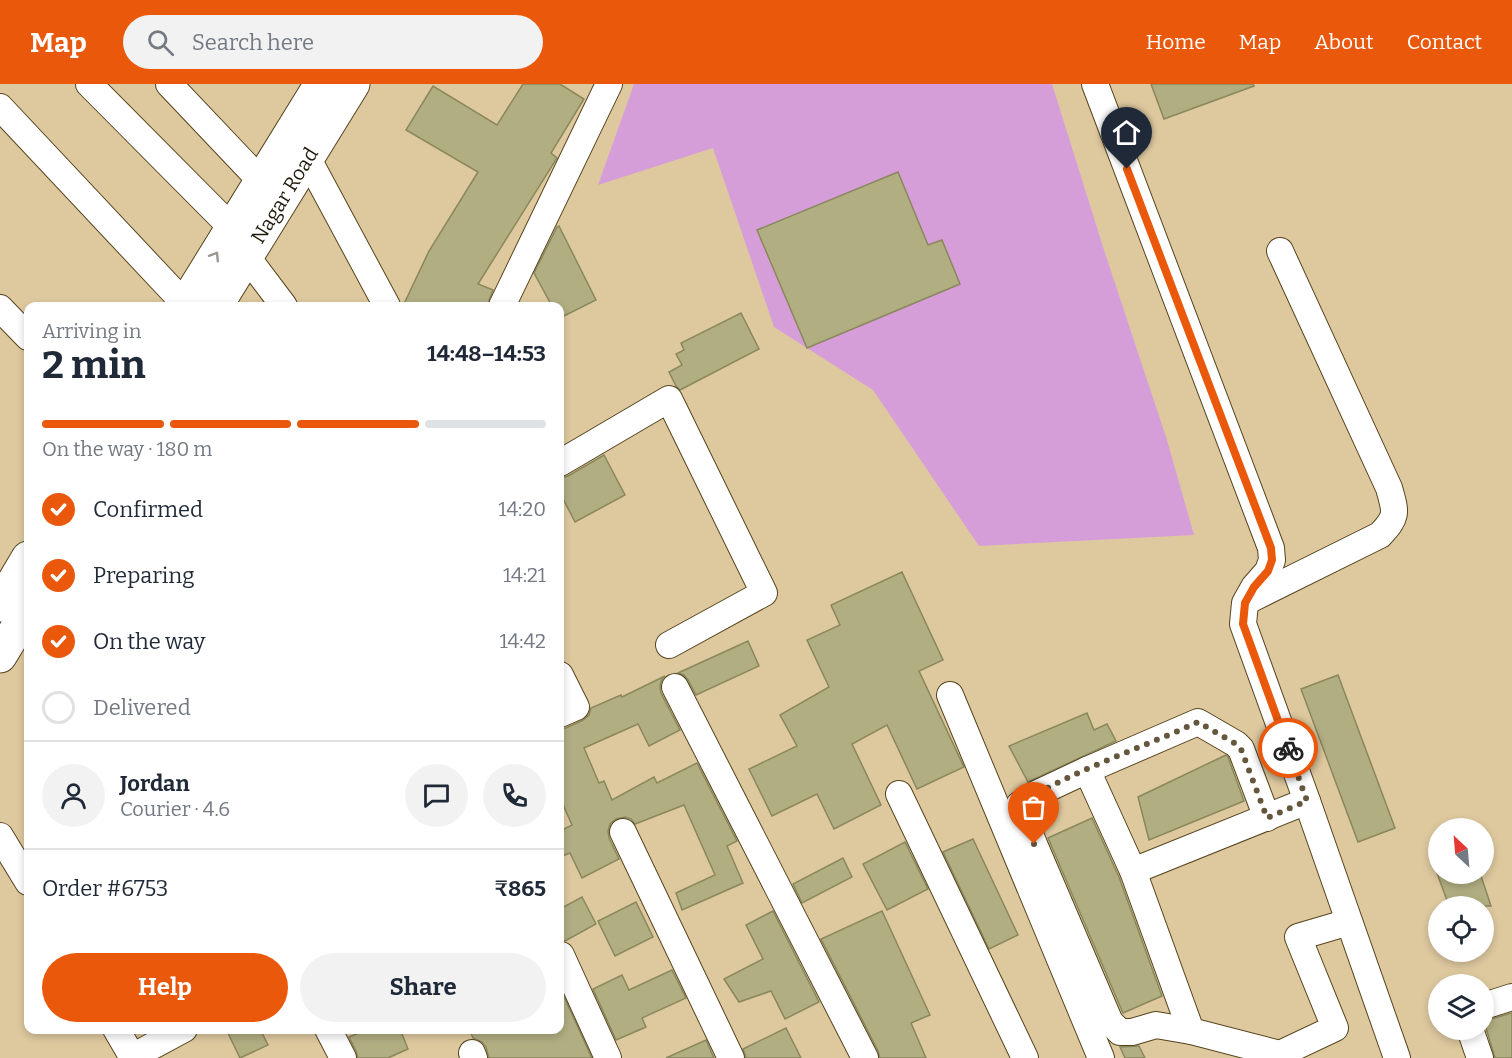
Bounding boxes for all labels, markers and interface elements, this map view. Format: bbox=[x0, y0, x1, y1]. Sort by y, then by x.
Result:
search box bbox=[123, 15, 543, 69]
text: Map bbox=[30, 26, 87, 59]
icon: search bbox=[144, 26, 177, 59]
text: Search here bbox=[192, 29, 314, 56]
text: Home bbox=[1146, 29, 1206, 55]
text: Map bbox=[1239, 29, 1281, 55]
text: About bbox=[1314, 29, 1374, 55]
text: Contact bbox=[1407, 29, 1482, 55]
pin bbox=[1101, 107, 1152, 169]
icon: home bbox=[1110, 116, 1143, 149]
street label: Nagar Road bbox=[246, 143, 323, 248]
one-way arrow bbox=[207, 252, 219, 262]
text: Arriving in bbox=[42, 319, 141, 343]
text: 14:48–14:53 bbox=[427, 340, 546, 367]
text: 2 min bbox=[42, 342, 146, 388]
text: On the way · 180 m bbox=[42, 437, 212, 461]
icon: check bbox=[42, 493, 75, 526]
text: Confirmed bbox=[93, 496, 203, 523]
text: 14:20 bbox=[498, 497, 546, 521]
icon: check bbox=[42, 559, 75, 592]
text: Preparing bbox=[93, 562, 195, 589]
text: 14:21 bbox=[503, 563, 546, 587]
icon: check bbox=[42, 625, 75, 658]
text: On the way bbox=[93, 628, 205, 655]
text: 14:42 bbox=[499, 629, 546, 653]
text: Delivered bbox=[93, 694, 191, 721]
courier bbox=[1258, 718, 1318, 778]
icon: bike bbox=[1272, 732, 1305, 765]
button: person bbox=[42, 764, 105, 827]
button: chat bbox=[405, 764, 468, 827]
button: phone bbox=[483, 764, 546, 827]
text: Jordan bbox=[120, 770, 190, 797]
pin bbox=[1008, 782, 1059, 844]
icon: bag bbox=[1017, 791, 1050, 824]
text: Courier · 4.6 bbox=[120, 797, 230, 821]
north arrow bbox=[1428, 818, 1494, 884]
map controls bbox=[1428, 818, 1494, 1040]
text: Order #6753 bbox=[42, 875, 168, 902]
text: ₹865 bbox=[494, 875, 546, 902]
button: locate bbox=[1428, 896, 1494, 962]
button: Help bbox=[42, 953, 288, 1022]
button: Share bbox=[300, 953, 546, 1022]
button: layers bbox=[1428, 974, 1494, 1040]

